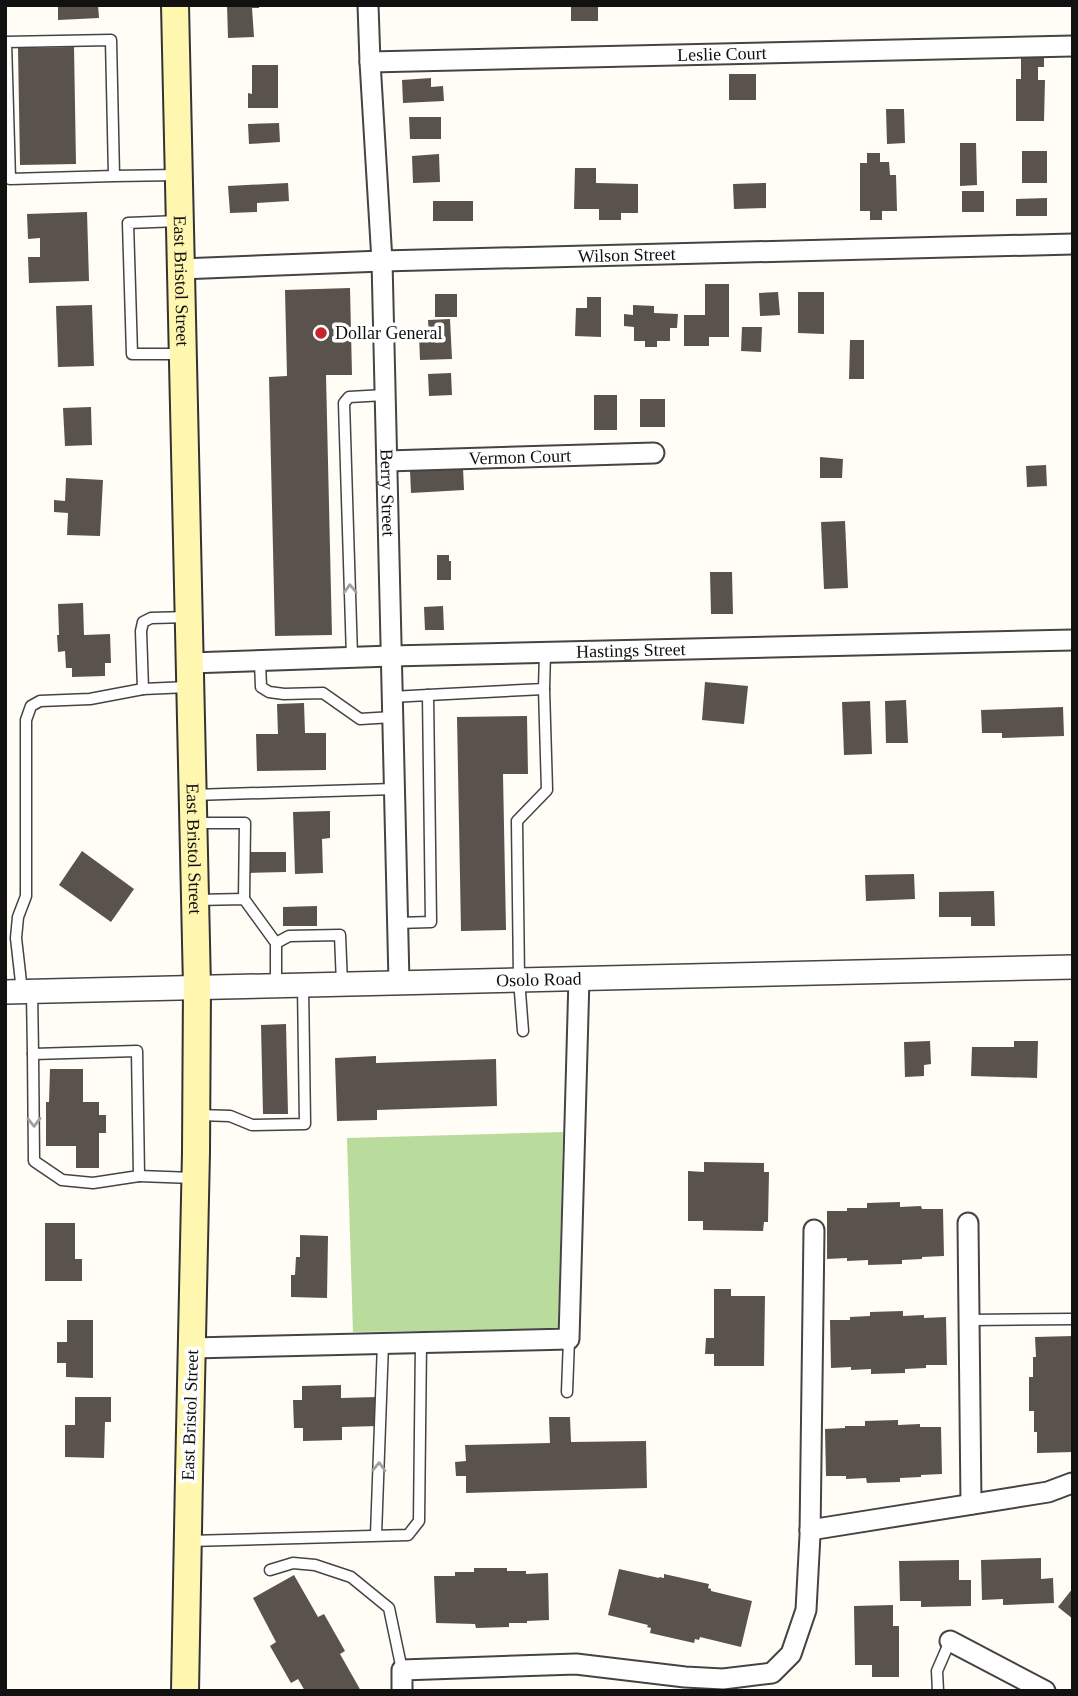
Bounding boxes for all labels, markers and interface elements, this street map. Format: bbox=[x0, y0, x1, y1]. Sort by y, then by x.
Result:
street label: Leslie Court bbox=[677, 43, 767, 65]
street label: East Bristol Street bbox=[170, 215, 193, 347]
street label: Wilson Street bbox=[578, 244, 676, 266]
place label: Dollar General bbox=[335, 323, 442, 343]
marker: Dollar General bbox=[313, 325, 329, 341]
street label: Vermon Court bbox=[468, 445, 571, 469]
street label: Berry Street bbox=[376, 449, 398, 537]
one-way arrow bbox=[342, 583, 358, 594]
street label: Hastings Street bbox=[576, 639, 686, 662]
street label: East Bristol Street bbox=[182, 783, 205, 915]
street label: Osolo Road bbox=[496, 969, 582, 991]
one-way arrow bbox=[26, 1117, 41, 1128]
street label: East Bristol Street bbox=[178, 1349, 202, 1481]
one-way arrow bbox=[371, 1462, 386, 1473]

